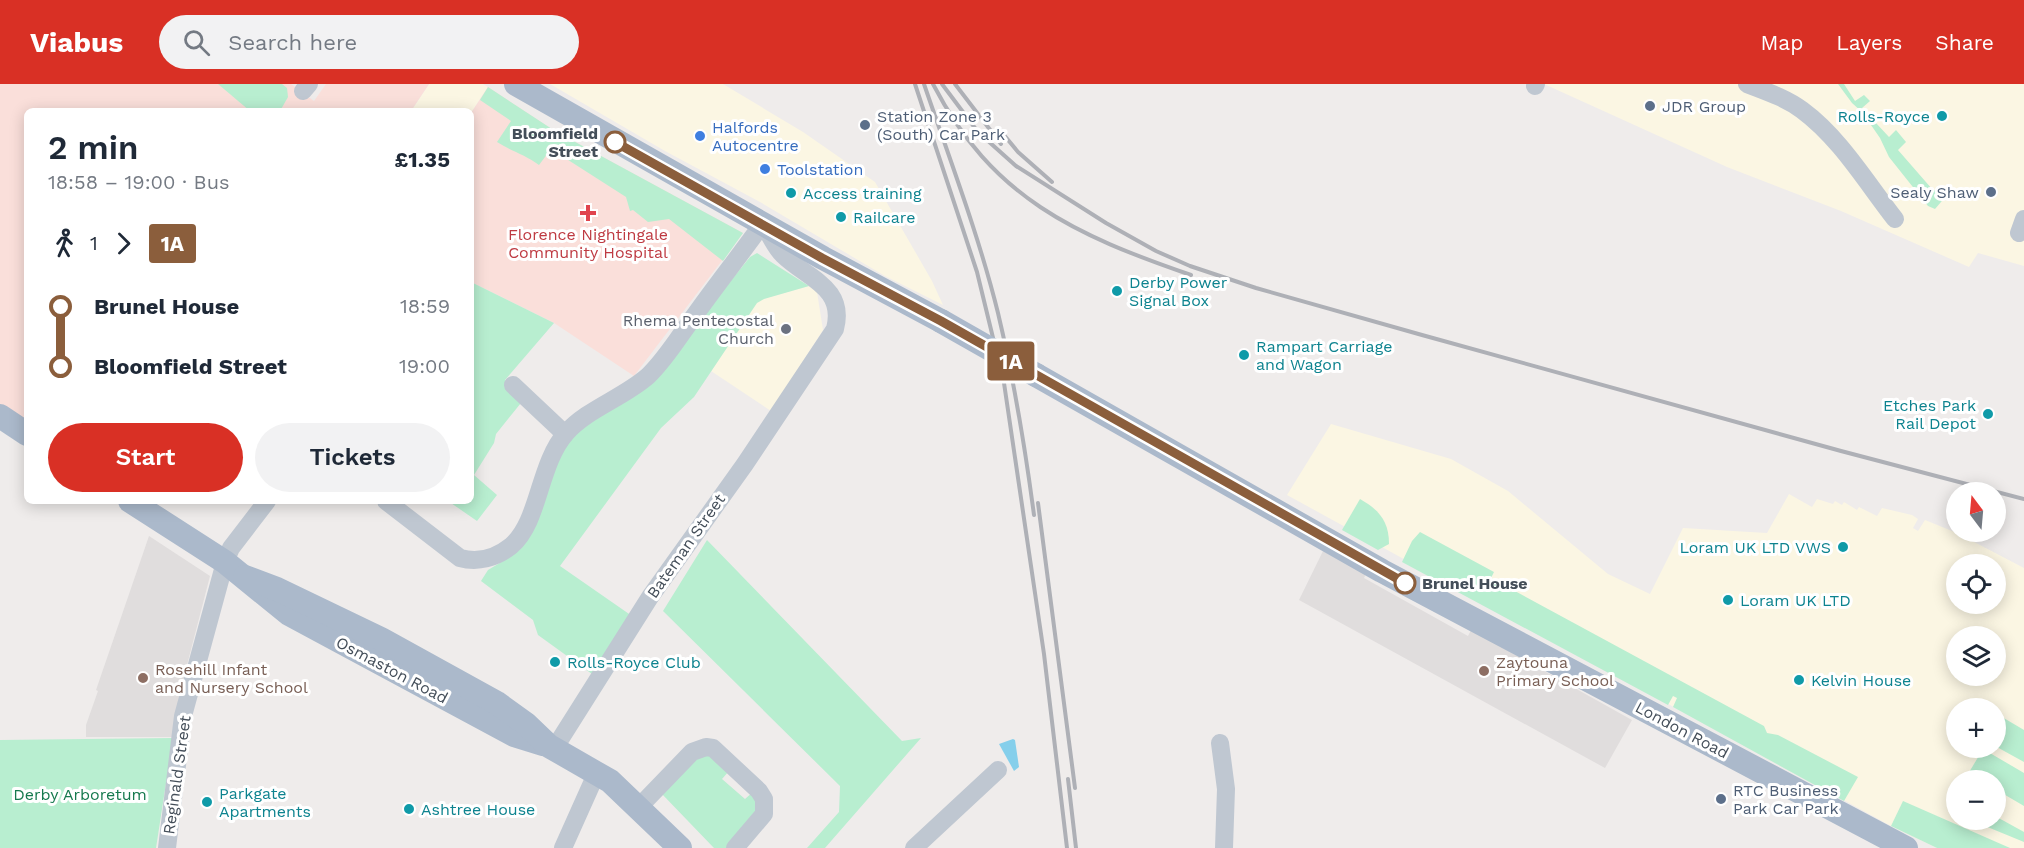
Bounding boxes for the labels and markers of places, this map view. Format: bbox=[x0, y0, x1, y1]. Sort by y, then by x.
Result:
place label: JDR Group bbox=[1662, 97, 1746, 116]
marker: JDR Group bbox=[1643, 99, 1657, 113]
place label: Station Zone 3 (South) Car Park bbox=[877, 107, 1005, 144]
place label: Rolls-Royce bbox=[1837, 107, 1930, 126]
marker: Rolls-Royce bbox=[1935, 109, 1949, 123]
place label: Halfords Autocentre bbox=[712, 118, 799, 155]
marker: Station Zone 3 (South) Car Park bbox=[858, 118, 872, 132]
place label: Bloomfield Street bbox=[512, 124, 598, 161]
marker: Halfords Autocentre bbox=[693, 129, 707, 143]
marker: Bloomfield Street bbox=[604, 131, 626, 153]
place label: Toolstation bbox=[777, 160, 863, 179]
marker: Toolstation bbox=[758, 162, 772, 176]
place label: Sealy Shaw bbox=[1890, 183, 1979, 202]
place label: Access training bbox=[803, 184, 922, 203]
marker: Sealy Shaw bbox=[1984, 185, 1998, 199]
marker: Access training bbox=[784, 186, 798, 200]
marker: Florence Nightingale Community Hospital bbox=[579, 204, 597, 222]
place label: Railcare bbox=[853, 208, 915, 227]
marker: Railcare bbox=[834, 210, 848, 224]
place label: Florence Nightingale Community Hospital bbox=[508, 225, 668, 262]
place label: Derby Power Signal Box bbox=[1129, 273, 1228, 310]
marker: Derby Power Signal Box bbox=[1110, 284, 1124, 298]
place label: Rhema Pentecostal Church bbox=[623, 311, 774, 348]
marker: Rhema Pentecostal Church bbox=[779, 322, 793, 336]
place label: Rampart Carriage and Wagon bbox=[1256, 337, 1392, 374]
marker: Rampart Carriage and Wagon bbox=[1237, 348, 1251, 362]
place label: Etches Park Rail Depot bbox=[1883, 396, 1976, 433]
marker: Etches Park Rail Depot bbox=[1981, 407, 1995, 421]
place label: Loram UK LTD VWS bbox=[1679, 538, 1831, 557]
marker: Loram UK LTD VWS bbox=[1836, 540, 1850, 554]
marker: Brunel House bbox=[1394, 572, 1416, 594]
place label: Brunel House bbox=[1422, 574, 1528, 593]
place label: Loram UK LTD bbox=[1740, 591, 1851, 610]
marker: Loram UK LTD bbox=[1721, 593, 1735, 607]
place label: Rolls-Royce Club bbox=[567, 653, 701, 672]
place label: Zaytouna Primary School bbox=[1496, 653, 1614, 690]
marker: Rolls-Royce Club bbox=[548, 655, 562, 669]
place label: Rosehill Infant and Nursery School bbox=[155, 660, 308, 697]
marker: Zaytouna Primary School bbox=[1477, 664, 1491, 678]
marker: Rosehill Infant and Nursery School bbox=[136, 671, 150, 685]
place label: Kelvin House bbox=[1811, 671, 1911, 690]
marker: Kelvin House bbox=[1792, 673, 1806, 687]
place label: RTC Business Park Car Park bbox=[1733, 781, 1839, 818]
place label: Parkgate Apartments bbox=[219, 784, 311, 821]
marker: RTC Business Park Car Park bbox=[1714, 792, 1728, 806]
marker: Parkgate Apartments bbox=[200, 795, 214, 809]
place label: Ashtree House bbox=[421, 800, 535, 819]
marker: Ashtree House bbox=[402, 802, 416, 816]

